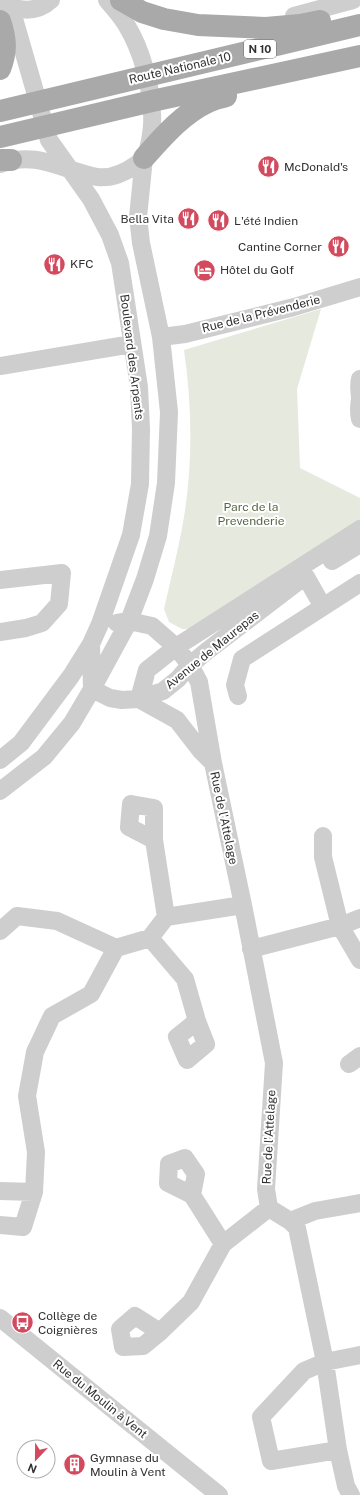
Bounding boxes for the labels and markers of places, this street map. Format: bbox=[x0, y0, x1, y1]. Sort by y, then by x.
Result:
restaurant icon: McDonald's bbox=[256, 154, 282, 180]
place label: McDonald's bbox=[284, 160, 348, 174]
restaurant icon: Bella Vita bbox=[176, 206, 202, 232]
restaurant icon: L'été Indien bbox=[206, 208, 232, 234]
place label: Bella Vita bbox=[121, 212, 174, 226]
place label: L'été Indien bbox=[234, 214, 298, 228]
restaurant icon: Cantine Corner bbox=[325, 234, 351, 260]
place label: Cantine Corner bbox=[238, 240, 322, 254]
restaurant icon: KFC bbox=[42, 251, 68, 277]
place label: KFC bbox=[70, 257, 94, 271]
hotel icon: Hôtel du Golf bbox=[192, 257, 218, 283]
place label: Hôtel du Golf bbox=[220, 263, 294, 277]
place label: Collège de Coignières bbox=[38, 1309, 98, 1337]
bus stop icon: Collège de Coignières bbox=[9, 1310, 35, 1336]
place label: Gymnase du Moulin à Vent bbox=[90, 1451, 166, 1479]
building icon: Gymnase du Moulin à Vent bbox=[61, 1452, 87, 1478]

